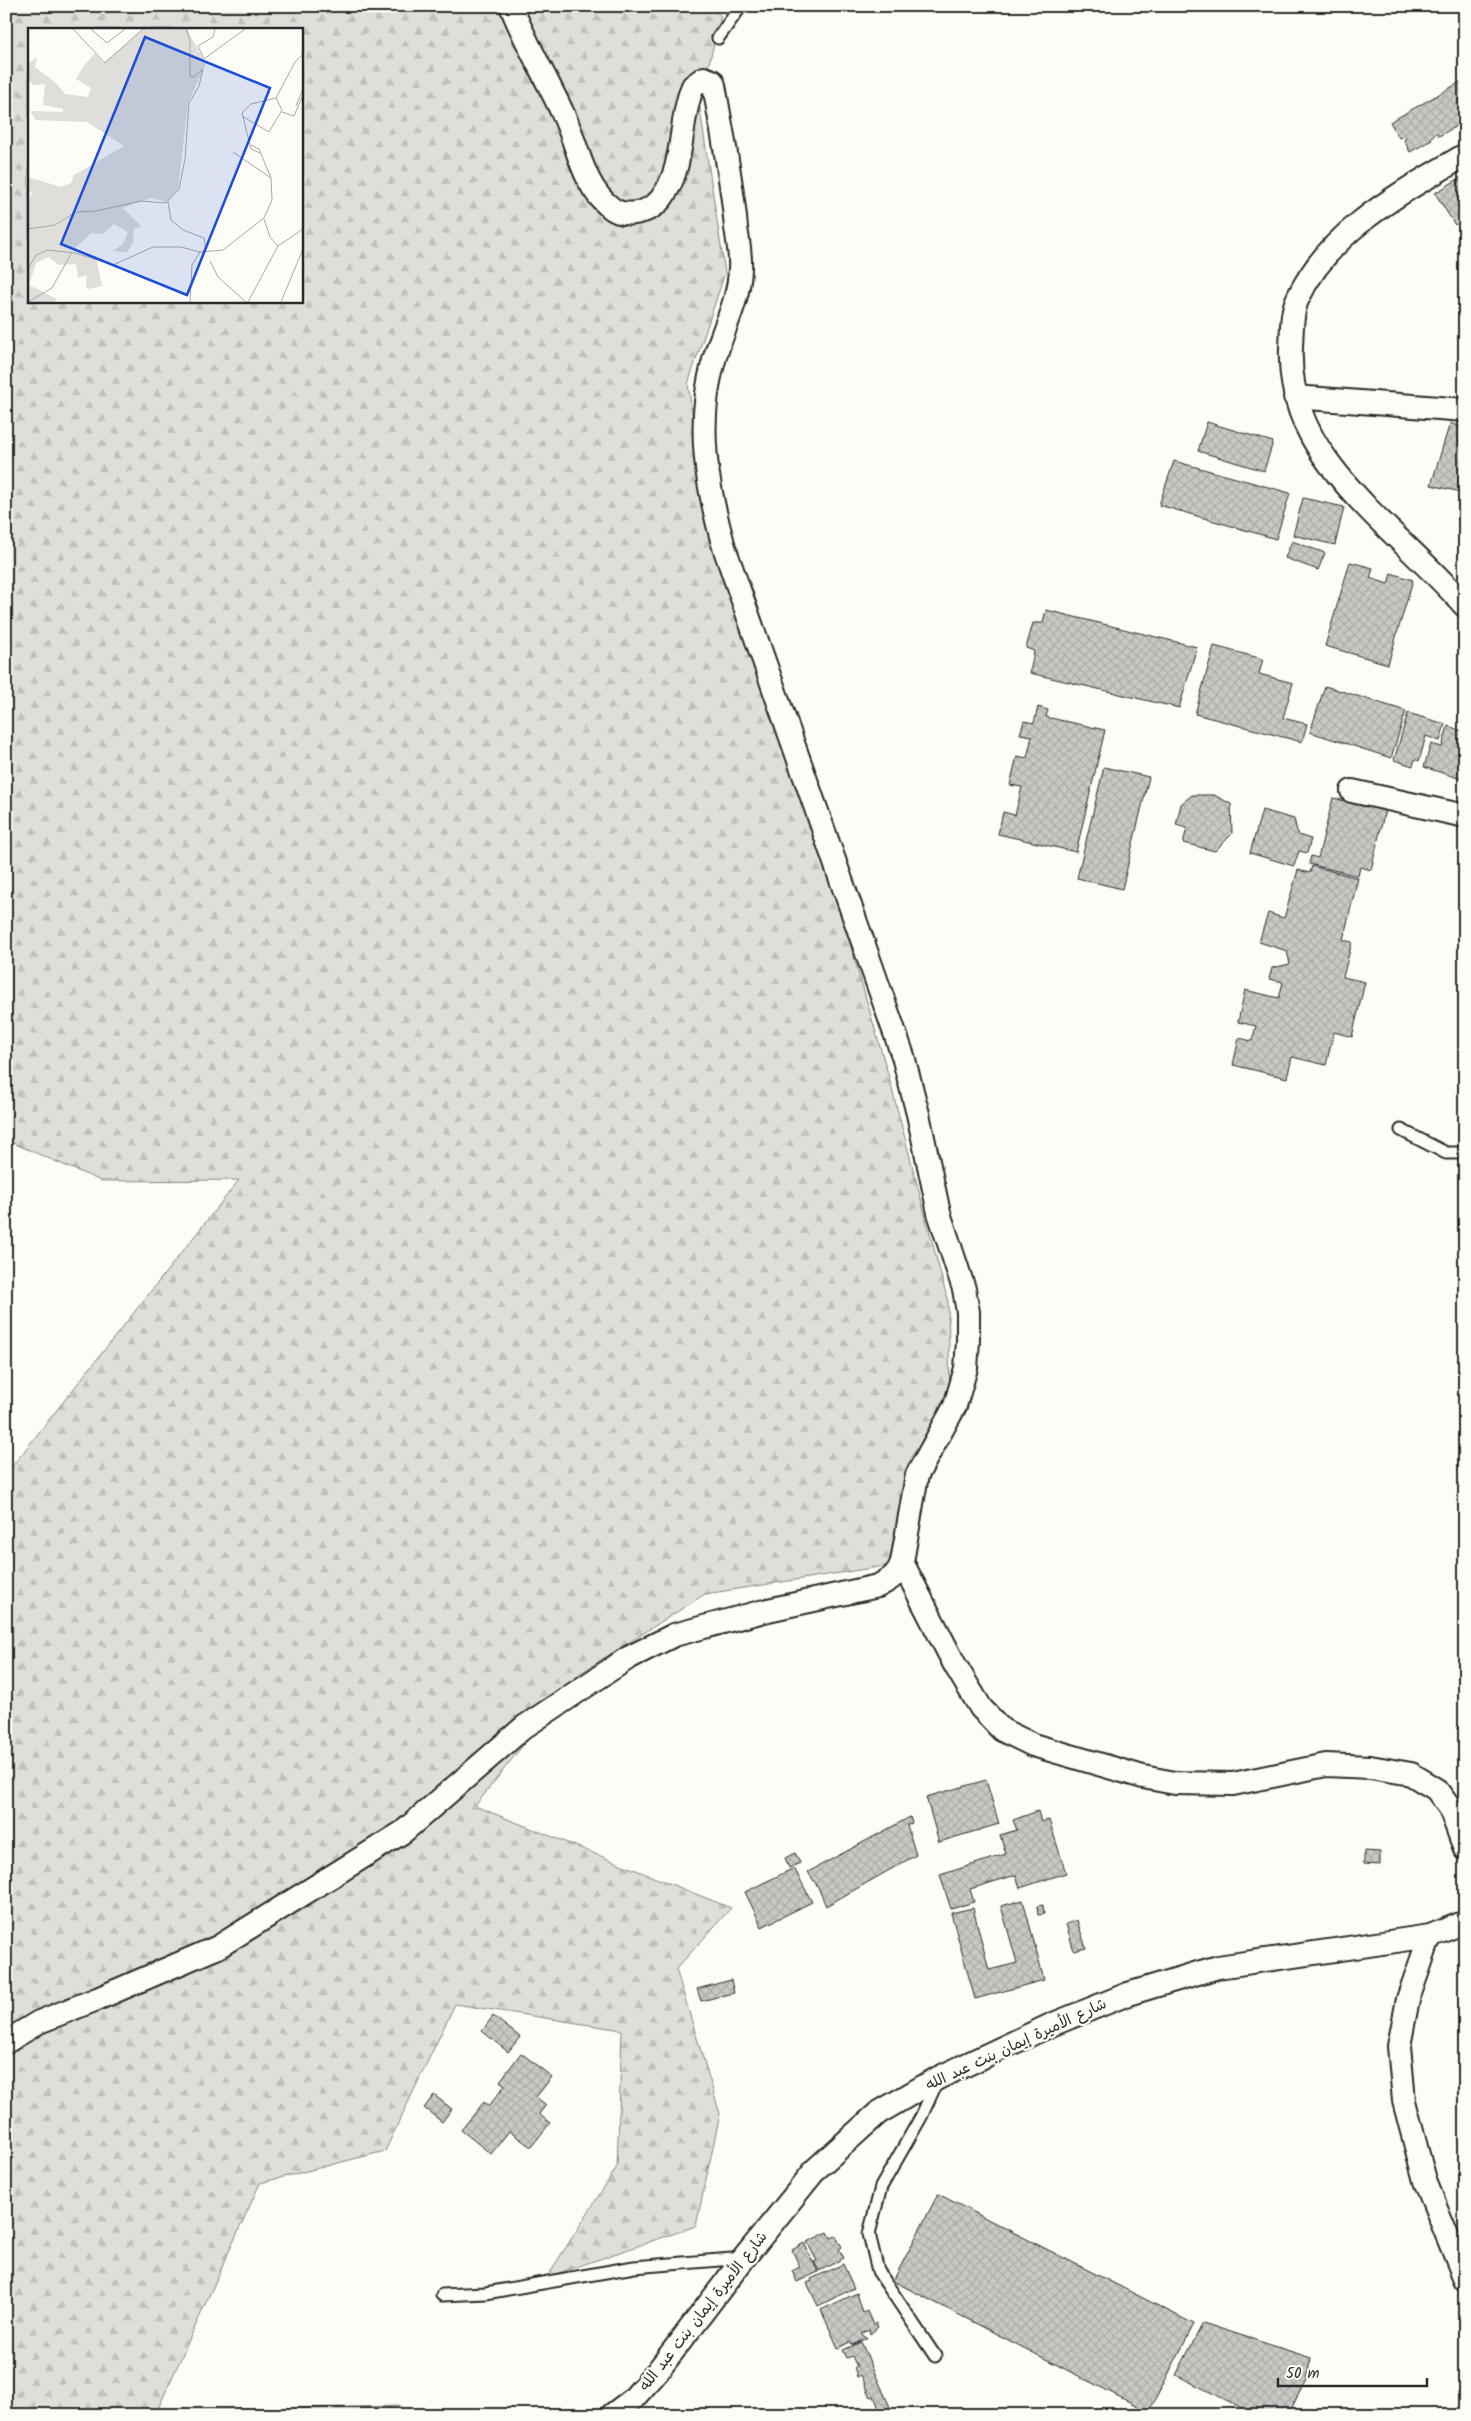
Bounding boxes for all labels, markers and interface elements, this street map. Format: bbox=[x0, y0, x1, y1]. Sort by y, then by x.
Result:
inset map bbox=[28, 28, 302, 302]
street label: شارع الأميرة إيمان بنت عبد الله bbox=[922, 1992, 1111, 2097]
street label: شارع الأميرة إيمان بنت عبد الله bbox=[634, 2226, 774, 2397]
scale bar bbox=[1278, 2356, 1427, 2388]
text: 50 m bbox=[1286, 2362, 1320, 2386]

